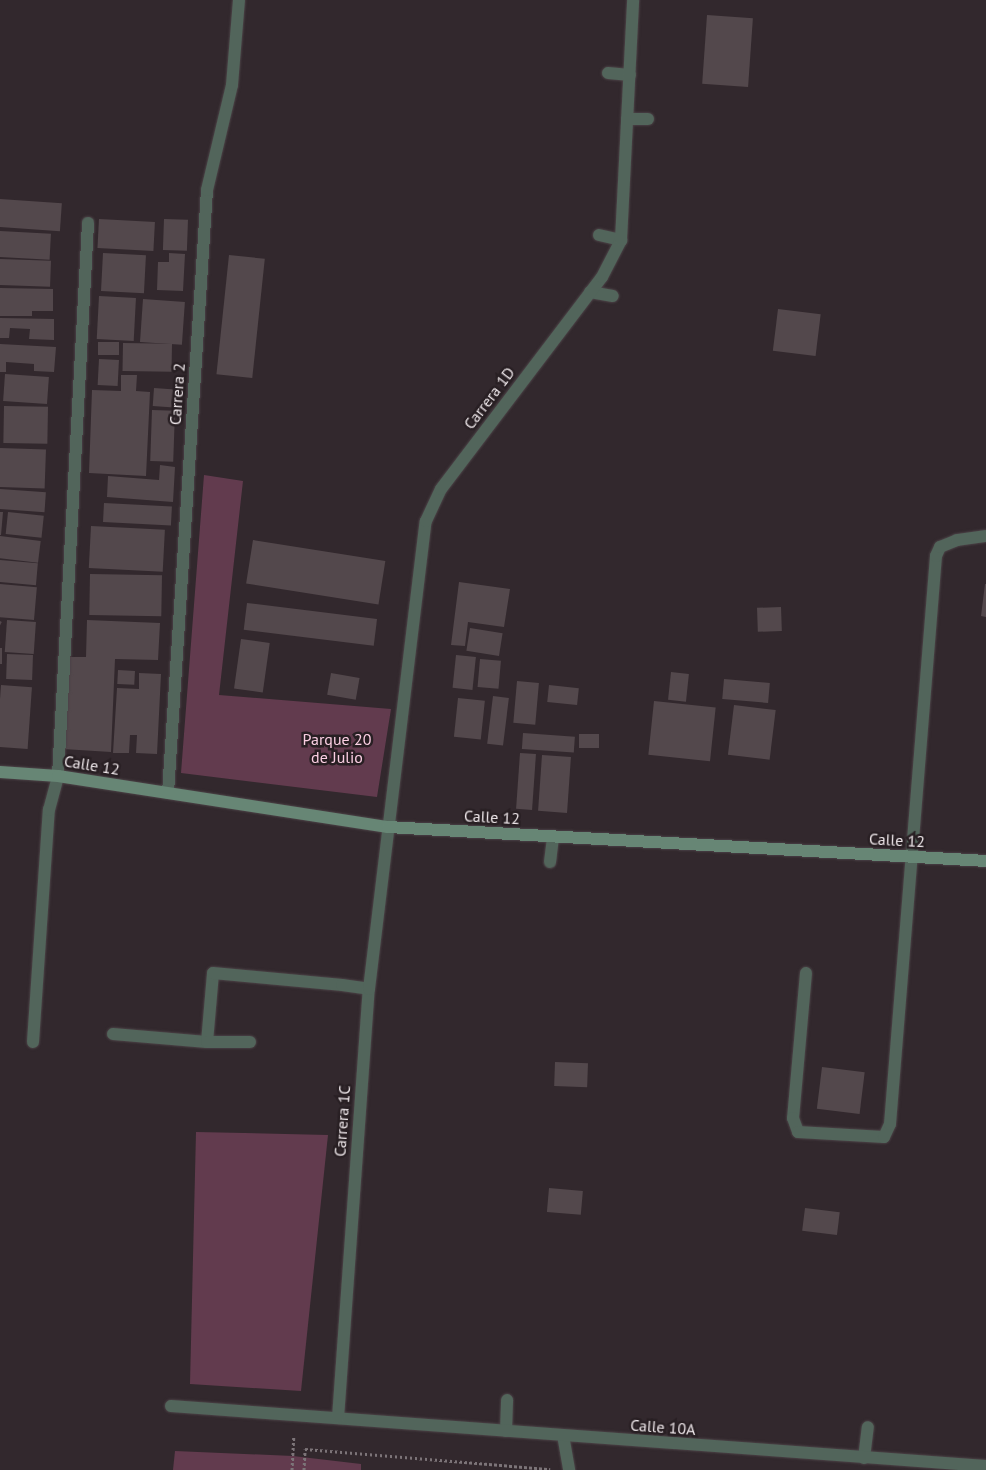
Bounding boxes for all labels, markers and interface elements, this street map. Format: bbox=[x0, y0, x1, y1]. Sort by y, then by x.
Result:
street label: Carrera 2 bbox=[165, 362, 189, 426]
street label: Carrera 1D bbox=[459, 363, 519, 433]
park label: Parque 20 de Julio bbox=[303, 729, 371, 767]
street label: Calle 12 bbox=[63, 751, 121, 779]
street label: Calle 12 bbox=[464, 806, 520, 828]
street label: Calle 12 bbox=[869, 829, 925, 851]
street label: Carrera 1C bbox=[330, 1085, 354, 1157]
street label: Calle 10A bbox=[630, 1415, 696, 1439]

